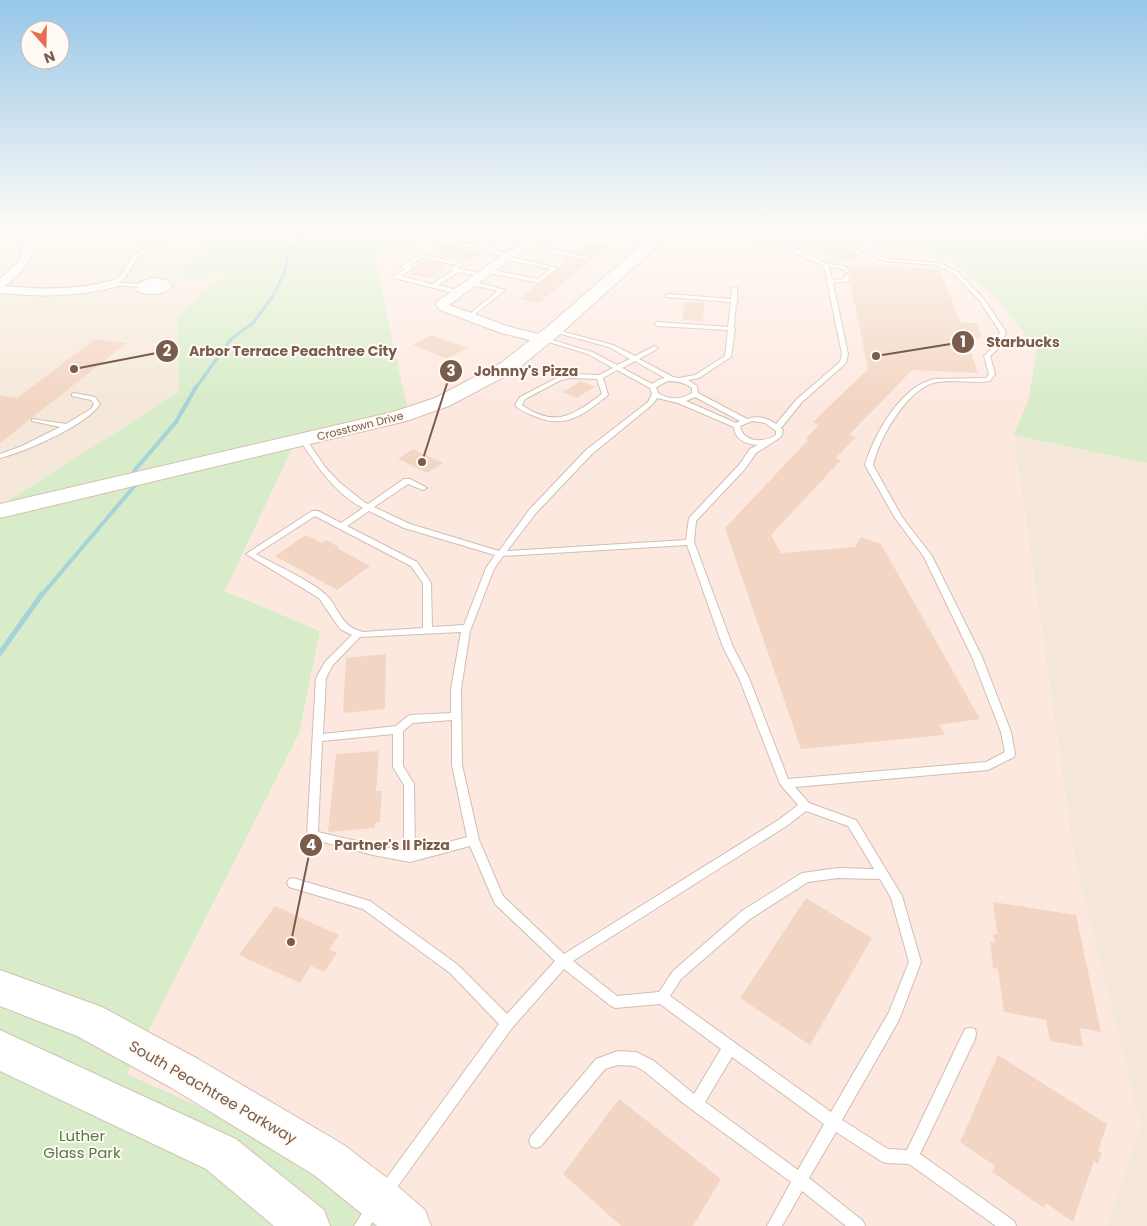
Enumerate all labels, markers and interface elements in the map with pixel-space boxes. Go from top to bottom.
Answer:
north arrow [20,20,70,70]
text: N [41,46,58,68]
callout: Starbucks [951,327,1069,356]
text: 1 [960,331,966,352]
text: Starbucks [986,332,1060,352]
callout: Arbor Terrace Peachtree City [154,337,408,366]
text: 2 [163,340,172,361]
text: Arbor Terrace Peachtree City [189,341,397,361]
callout: Johnny's Pizza [439,356,588,385]
text: 3 [446,360,456,381]
text: Johnny's Pizza [474,361,578,381]
street label: Crosstown Drive [315,407,405,444]
callout: Partner's II Pizza [299,830,459,859]
text: 4 [306,834,316,855]
text: Partner's II Pizza [334,835,450,855]
street label: South Peachtree Parkway [125,1035,301,1149]
park label: Luther Glass Park [43,1125,121,1163]

